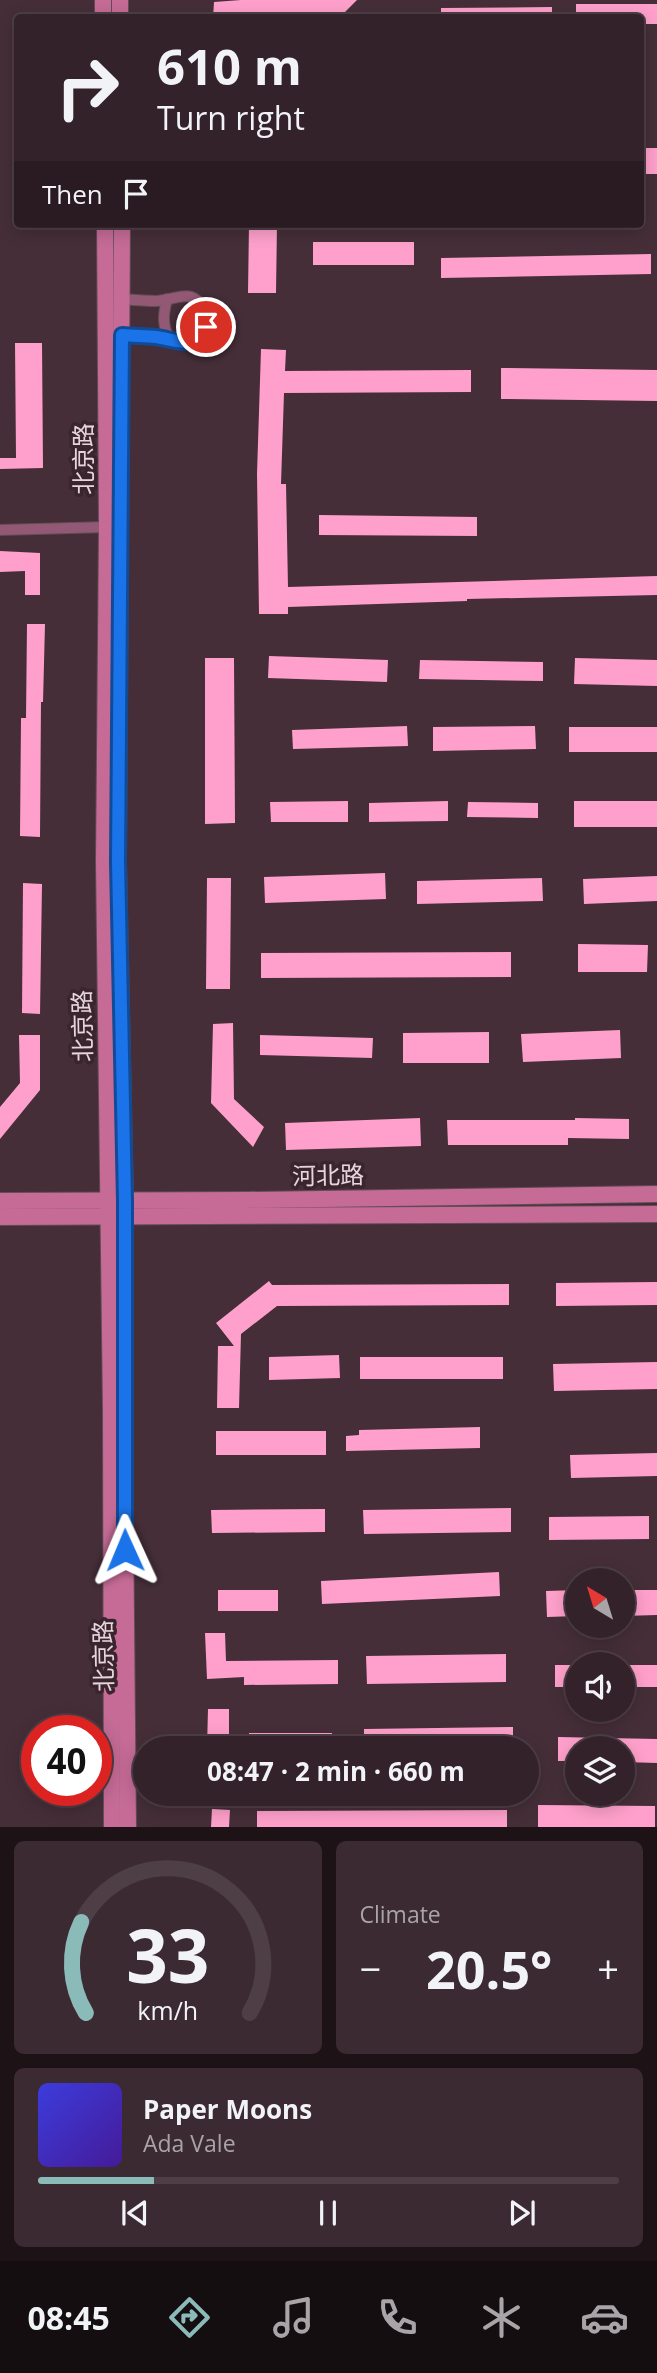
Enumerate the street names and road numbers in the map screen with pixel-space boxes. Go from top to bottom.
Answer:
street label: 北京路 [66,423,99,495]
street label: 北京路 [64,990,99,1062]
street label: 河北路 [292,1157,364,1192]
street label: 北京路 [85,1620,120,1692]

